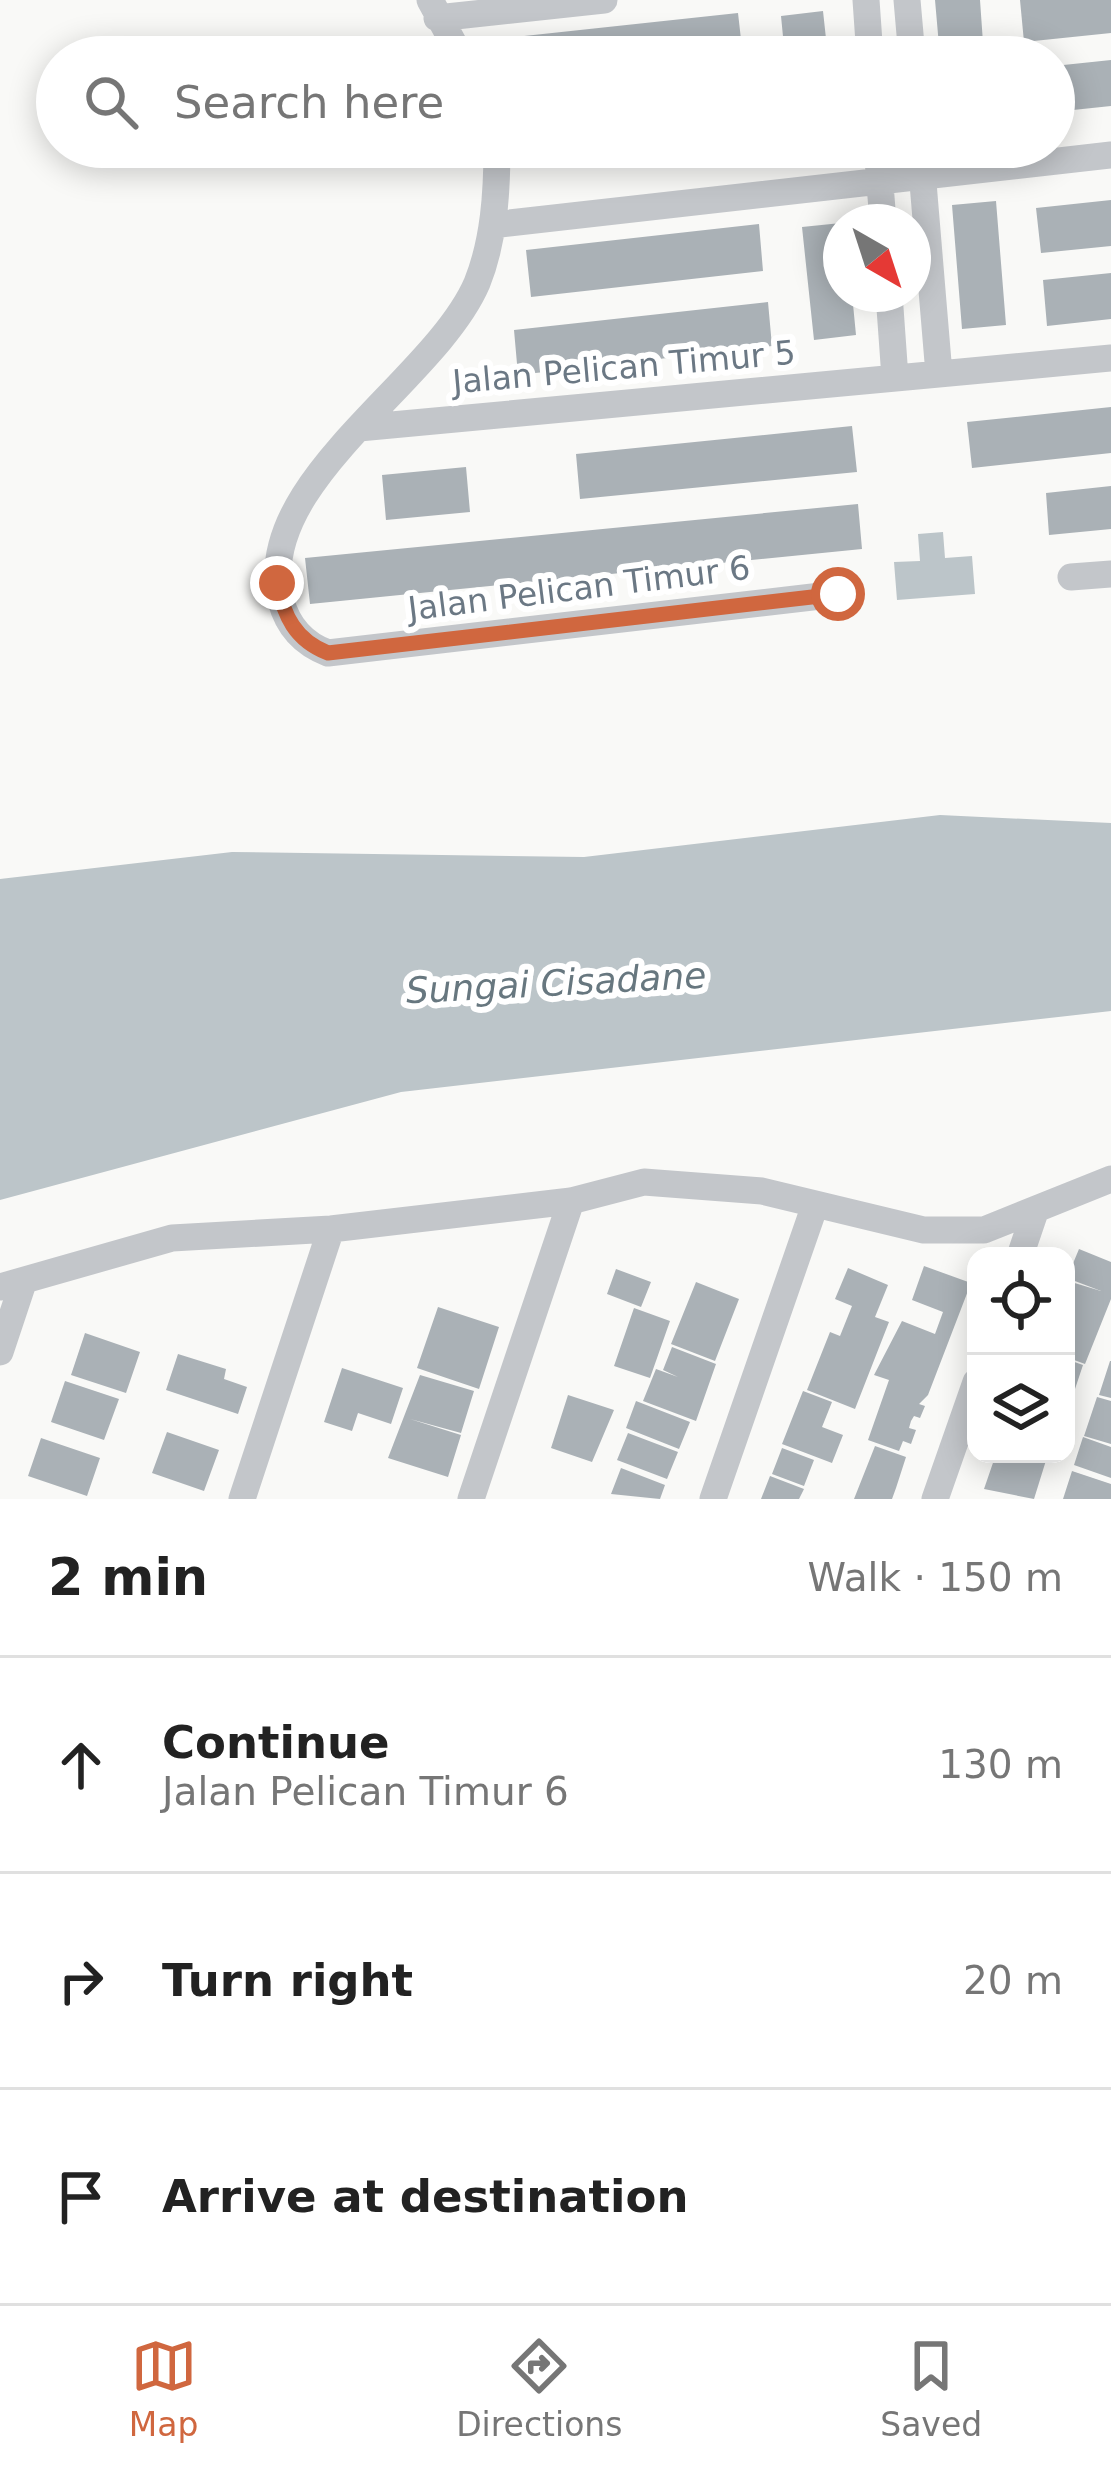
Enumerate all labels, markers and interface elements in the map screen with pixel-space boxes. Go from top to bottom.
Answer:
search box [36,36,1075,168]
icon: search [78,69,144,135]
text: Search here [174,76,444,129]
north arrow [823,204,931,312]
street label: Jalan Pelican Timur 5 [449,333,797,402]
street label: Jalan Pelican Timur 6 [404,548,752,629]
route end [250,556,304,610]
route start [811,567,865,621]
water label: Sungai Cisadane [405,955,707,1011]
map controls [967,1247,1075,1463]
button: locate [967,1247,1075,1355]
button: layers [967,1355,1075,1463]
text: 2 min [48,1548,208,1607]
text: Walk · 150 m [808,1555,1063,1600]
text: Continue [162,1716,390,1769]
icon: ahead [48,1732,114,1798]
text: 130 m [938,1742,1063,1787]
text: Jalan Pelican Timur 6 [162,1769,569,1814]
icon: right [48,1948,114,2014]
text: Turn right [162,1954,413,2007]
text: 20 m [963,1958,1063,2003]
icon: arrive [48,2164,114,2230]
text: Arrive at destination [162,2170,688,2223]
tab: Map [129,2333,199,2444]
tab: Directions [456,2333,622,2444]
tab: Saved [880,2333,982,2444]

